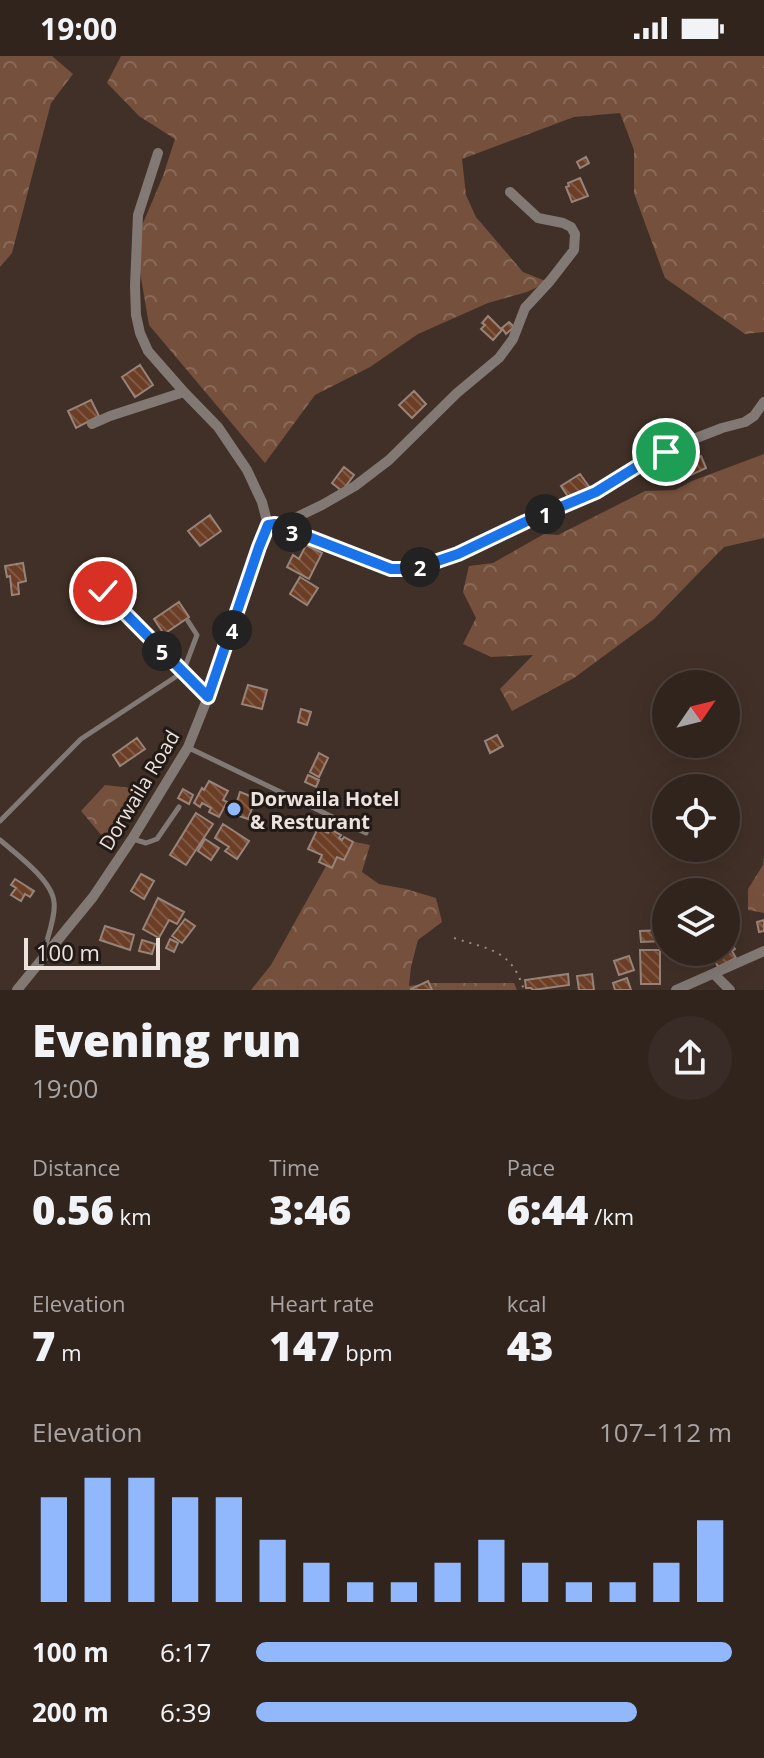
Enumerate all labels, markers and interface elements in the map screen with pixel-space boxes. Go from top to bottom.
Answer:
text: 19:00 [40,8,117,49]
pin [632,418,700,486]
icon: arrive [644,430,688,474]
pin: 1 [525,494,565,534]
text: 1 [539,499,551,529]
pin: 3 [272,512,312,552]
text: 3 [286,517,298,547]
pin: 2 [400,547,440,587]
text: 2 [414,552,426,582]
pin [69,557,137,625]
icon: check [81,569,125,613]
pin: 4 [212,610,252,650]
text: 4 [226,615,238,645]
pin: 5 [142,631,182,671]
text: 5 [156,636,168,666]
north arrow [652,670,740,758]
map controls [652,670,740,966]
street label: Dorwaila Road [93,725,185,855]
button: locate [652,774,740,862]
place label: Dorwaila Hotel & Resturant [250,785,399,835]
marker: Dorwaila Hotel & Resturant [225,800,243,818]
button: layers [652,878,740,966]
scale bar [24,934,160,970]
text: 100 m [36,937,100,967]
text: Evening run [32,1010,301,1070]
button: share [648,1016,732,1100]
text: 19:00 [32,1070,98,1106]
text: Distance [32,1152,120,1182]
text: Time [269,1152,320,1182]
text: Pace [507,1152,555,1182]
text: 0.56 [32,1182,114,1237]
text: 3:46 [269,1182,351,1237]
text: 6:44 [507,1182,589,1237]
text: km [114,1201,152,1231]
text: /km [589,1201,634,1231]
text: Elevation [32,1288,125,1318]
text: Heart rate [269,1288,374,1318]
text: kcal [507,1288,547,1318]
text: 7 [32,1318,55,1373]
text: 147 [269,1318,340,1373]
text: 43 [507,1318,554,1373]
text: m [55,1337,82,1367]
text: bpm [340,1337,393,1367]
text: Elevation [32,1414,142,1450]
text: 107–112 m [599,1414,732,1450]
text: 100 m [32,1634,109,1670]
text: 6:17 [160,1634,211,1670]
text: 200 m [32,1694,109,1730]
text: 6:39 [160,1694,211,1730]

